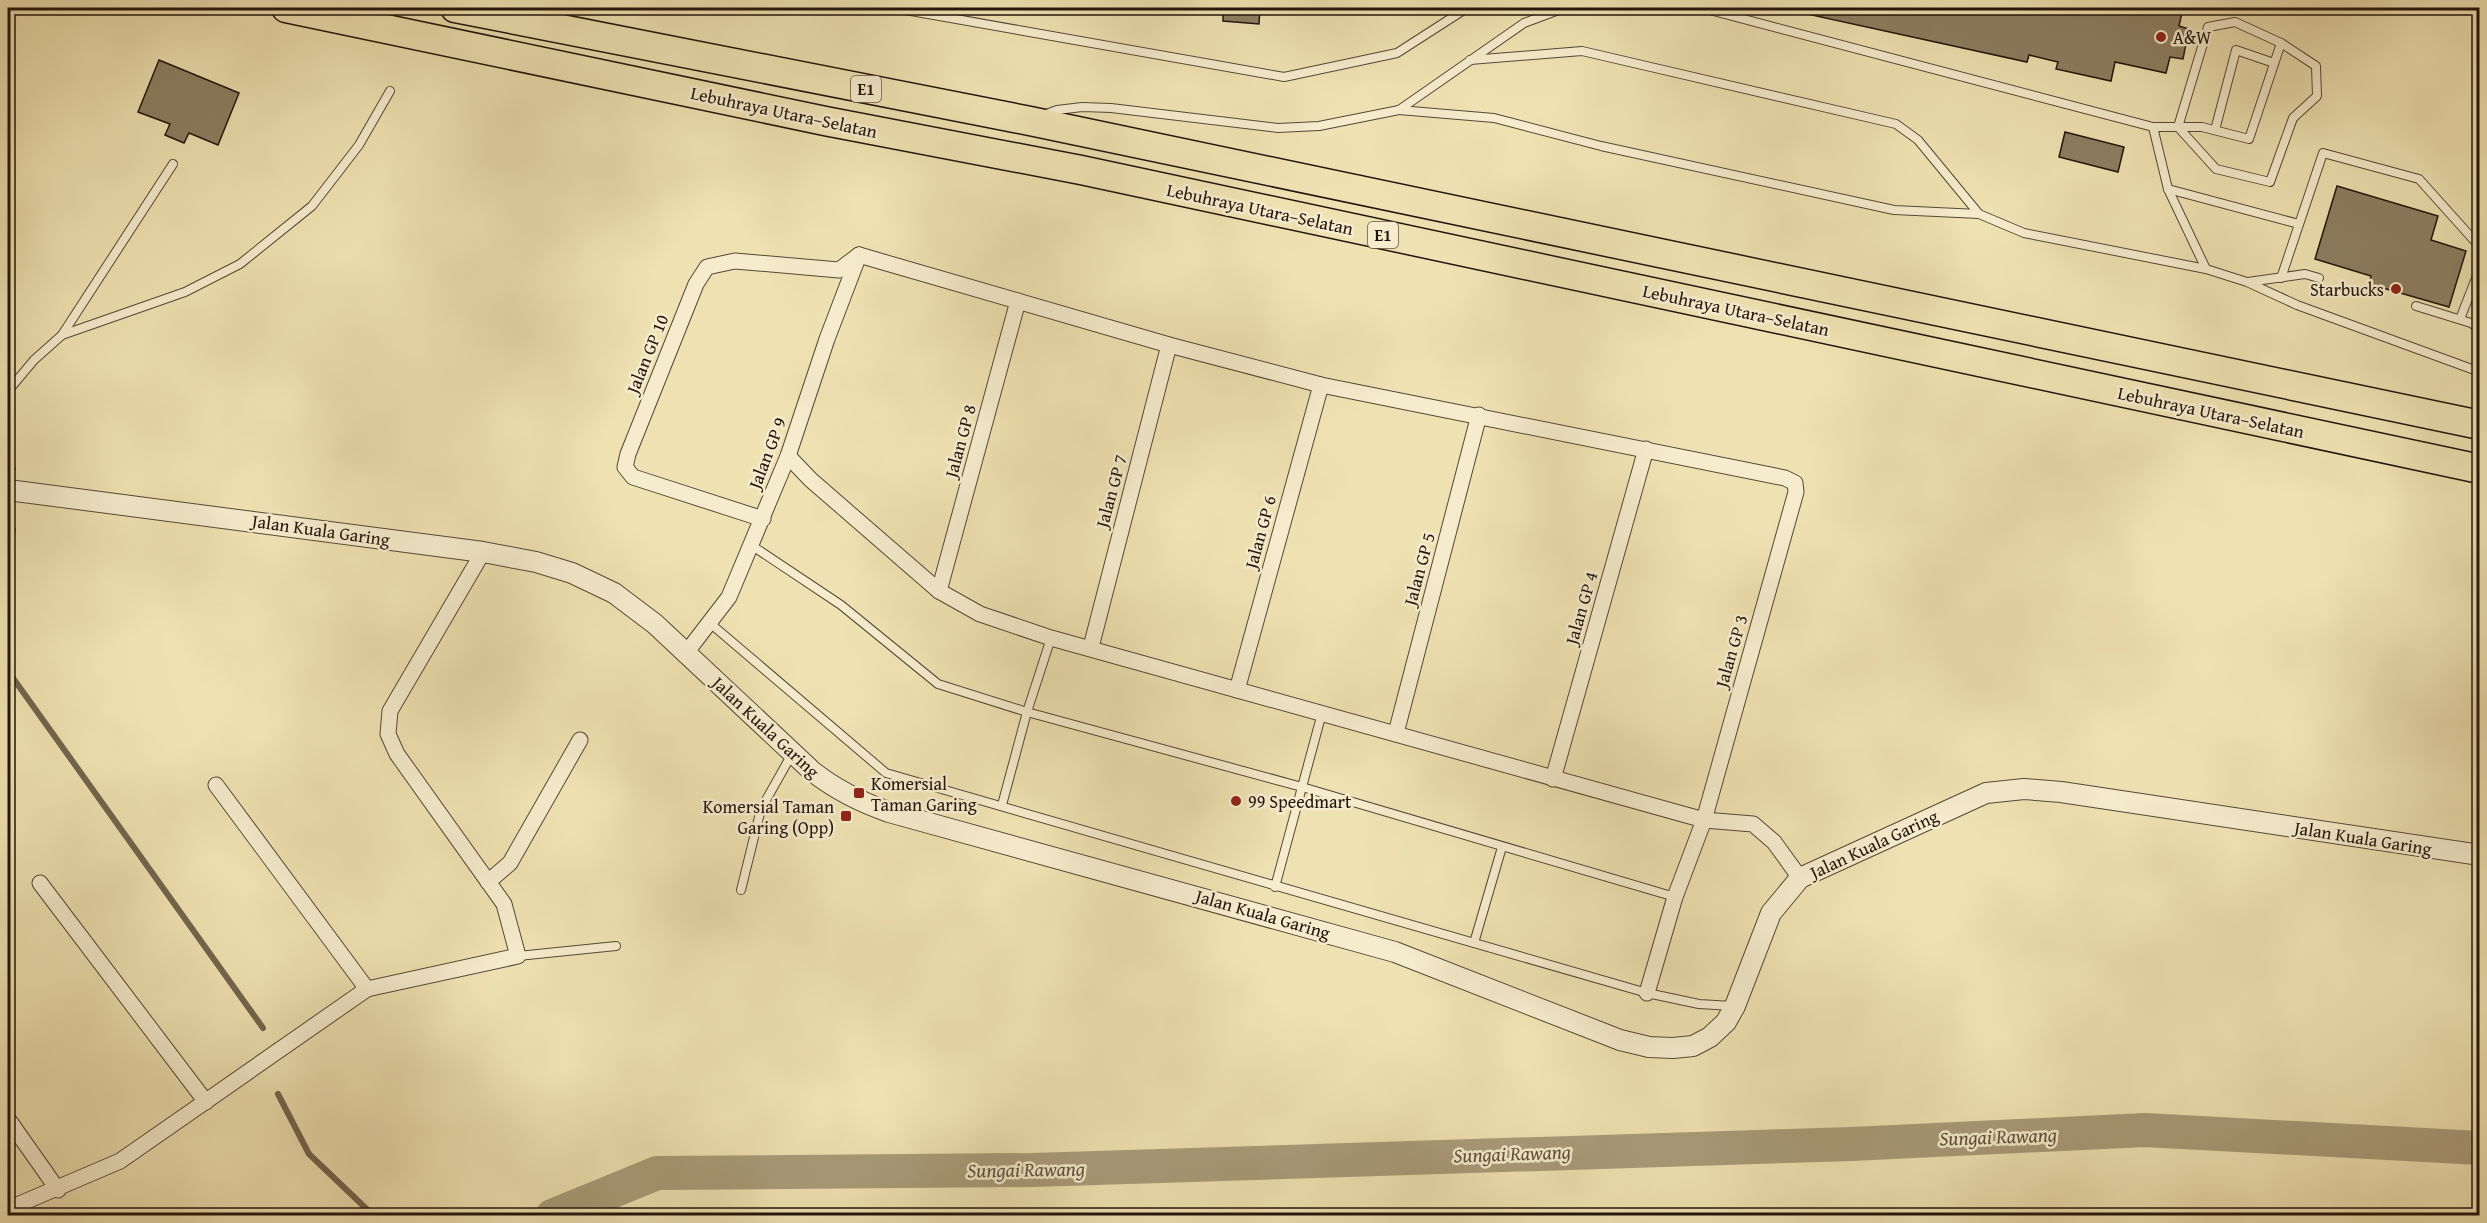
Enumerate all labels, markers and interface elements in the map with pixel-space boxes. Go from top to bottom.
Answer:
place label: A&W [2173,24,2212,51]
marker: A&W [2154,30,2168,44]
road number: E1 [851,76,881,102]
street label: Lebuhraya Utara–Selatan [688,79,880,145]
street label: Lebuhraya Utara–Selatan [1164,176,1356,242]
road number: E1 [1368,222,1398,248]
place label: Starbucks [2310,276,2384,303]
street label: Lebuhraya Utara–Selatan [1640,277,1832,343]
marker: Starbucks [2389,282,2403,296]
street label: Jalan GP 10 [618,310,675,400]
street label: Lebuhraya Utara–Selatan [2115,379,2307,445]
street label: Jalan GP 8 [937,401,983,483]
street label: Jalan GP 9 [740,413,793,495]
street label: Jalan GP 7 [1088,451,1134,533]
street label: Jalan GP 6 [1237,492,1283,574]
street label: Jalan Kuala Garing [248,507,392,553]
street label: Jalan GP 5 [1396,529,1442,611]
street label: Jalan GP 4 [1557,568,1604,650]
street label: Jalan GP 3 [1707,611,1754,693]
street label: Jalan Kuala Garing [705,668,826,784]
place label: Komersial Taman Garing [871,770,977,818]
marker: Komersial Taman Garing [852,786,866,800]
place label: 99 Speedmart [1248,788,1352,815]
place label: Komersial Taman Garing (Opp) [703,793,834,841]
marker: 99 Speedmart [1229,794,1243,808]
street label: Jalan Kuala Garing [1804,802,1943,886]
marker: Komersial Taman Garing (Opp) [839,809,853,823]
street label: Jalan Kuala Garing [2290,813,2434,862]
street label: Jalan Kuala Garing [1191,881,1334,946]
water label: Sungai Rawang [1939,1119,2057,1153]
water label: Sungai Rawang [1453,1136,1571,1170]
water label: Sungai Rawang [967,1153,1085,1185]

